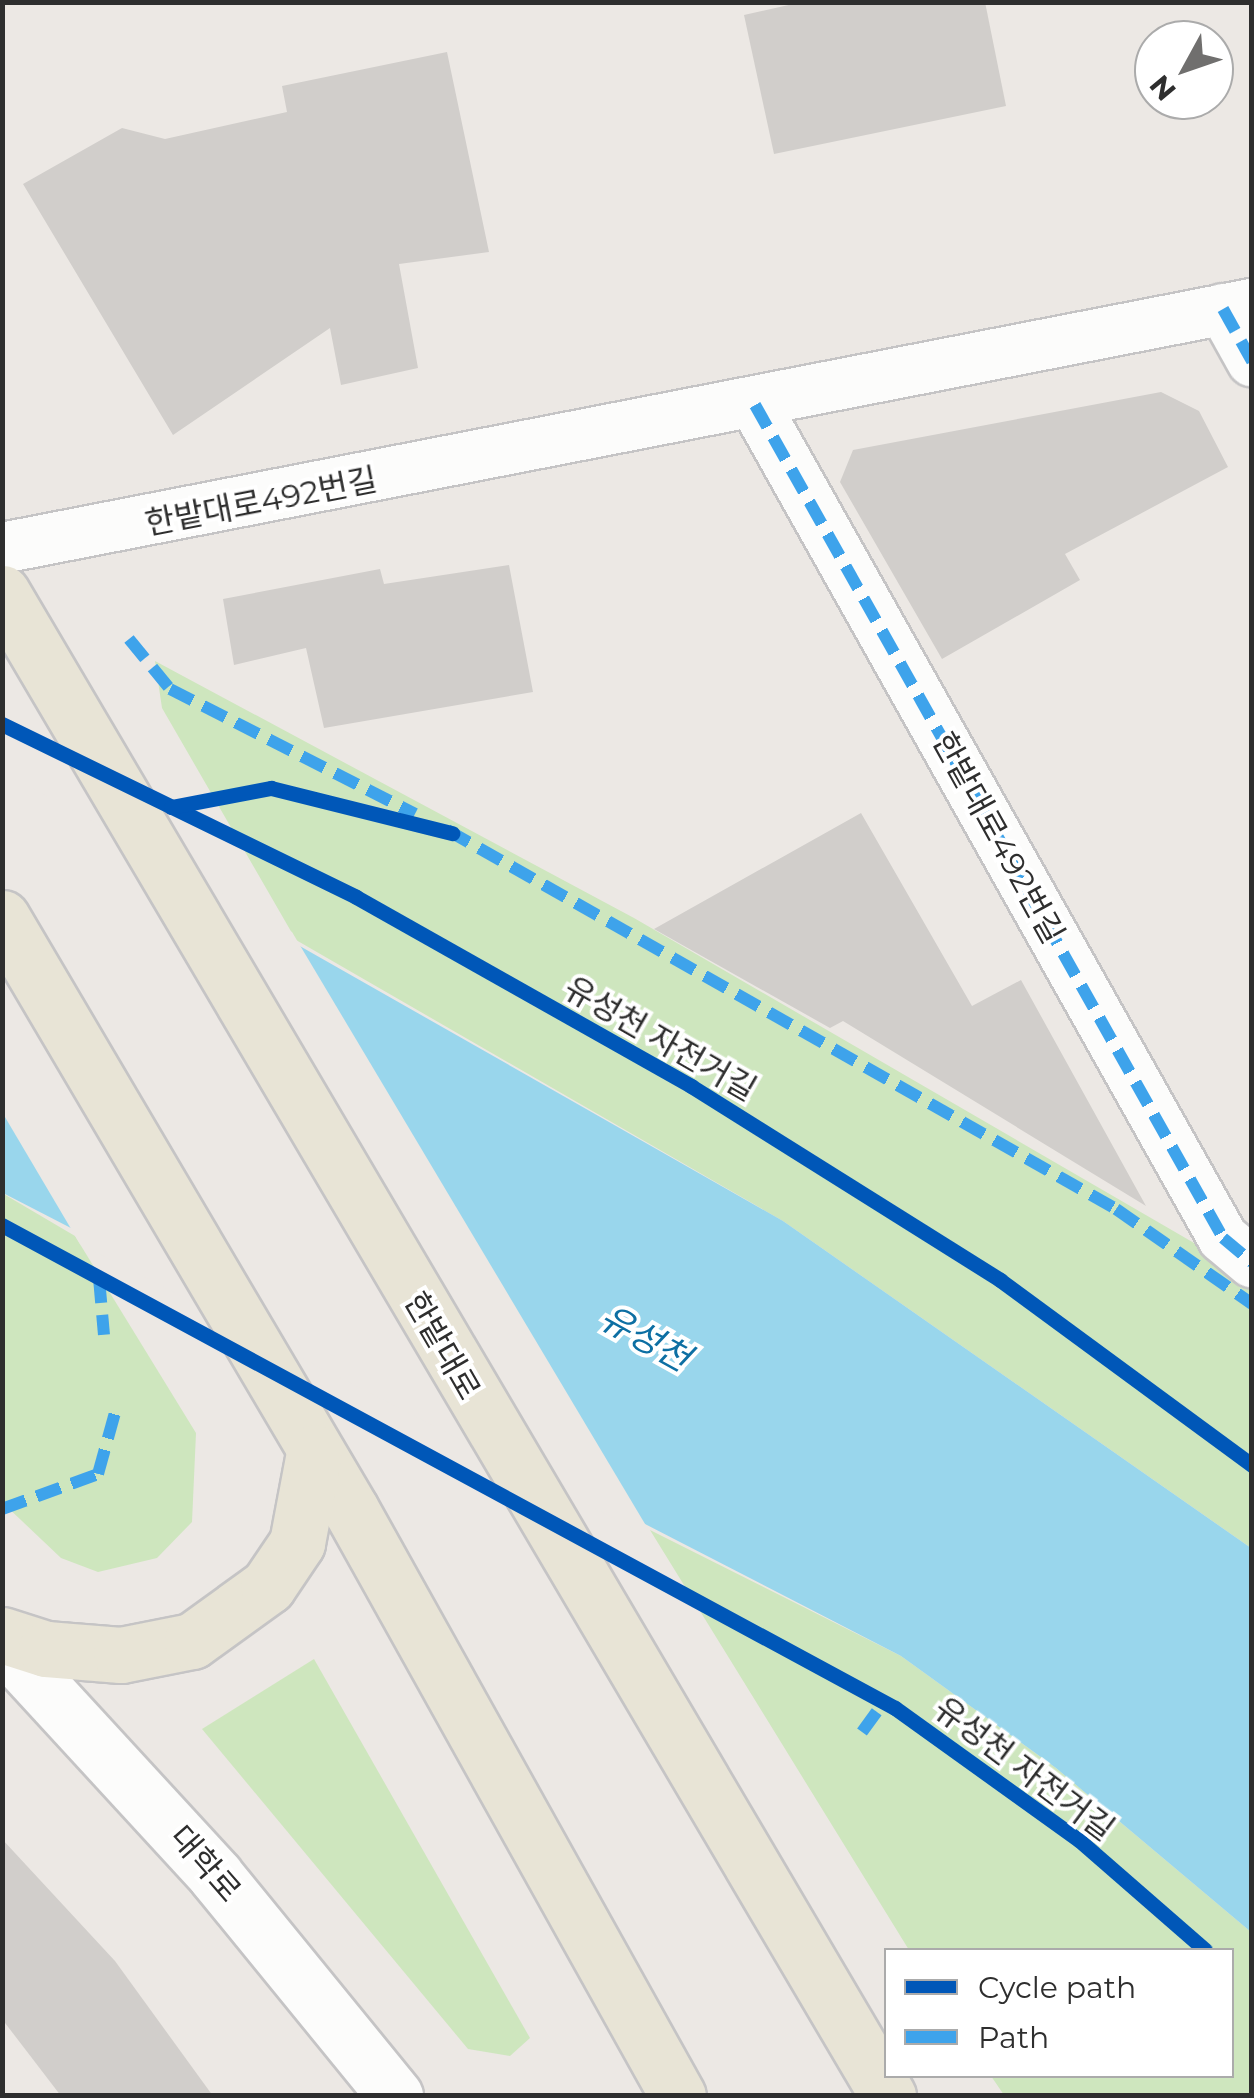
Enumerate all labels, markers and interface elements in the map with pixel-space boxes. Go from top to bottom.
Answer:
north arrow [1134,20,1234,120]
text: N [1142,68,1183,108]
street label: 한밭대로492번길 [142,461,380,543]
street label: 한밭대로492번길 [924,726,1072,950]
street label: 유성천 자전거길 [558,969,762,1109]
street label: 한밭대로 [396,1285,488,1407]
water label: 유성천 [593,1296,697,1380]
street label: 유성천 자전거길 [927,1689,1121,1849]
street label: 대학로 [162,1818,248,1910]
legend [884,1948,1234,2078]
text: Cycle path [978,1969,1136,2006]
text: Path [978,2019,1049,2056]

